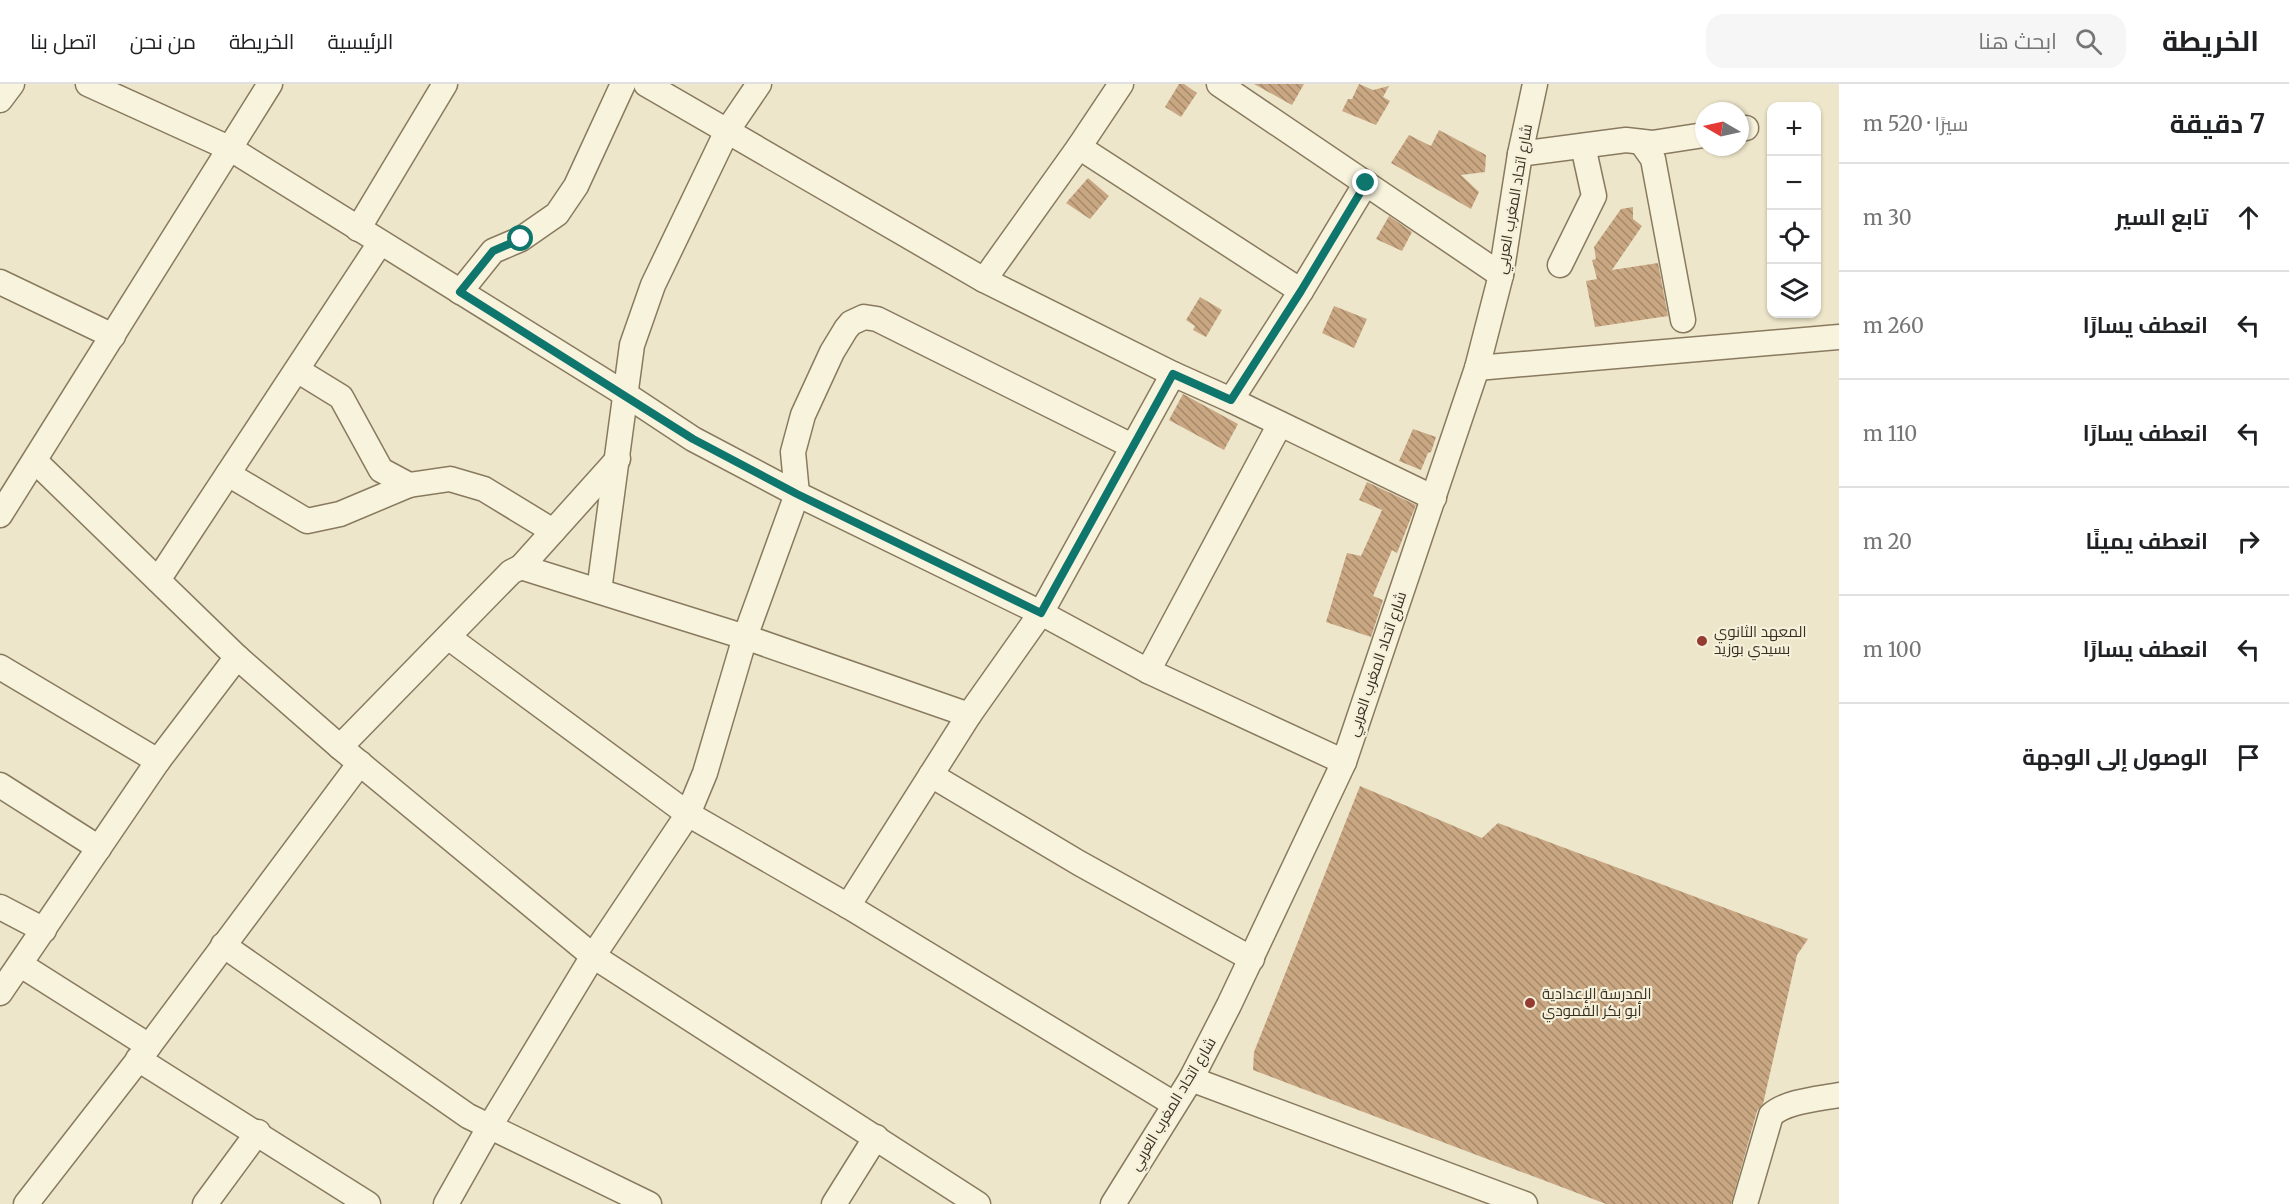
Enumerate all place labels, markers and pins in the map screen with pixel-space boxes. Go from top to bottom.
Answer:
place label: المعهد الثانوي بسيدي بوزيد [1714,622,1806,661]
marker: المعهد الثانوي بسيدي بوزيد [1695,634,1709,648]
place label: المدرسة الإعدادية أبو بكر القمودي [1542,984,1651,1023]
marker: المدرسة الإعدادية أبو بكر القمودي [1523,996,1537,1010]

